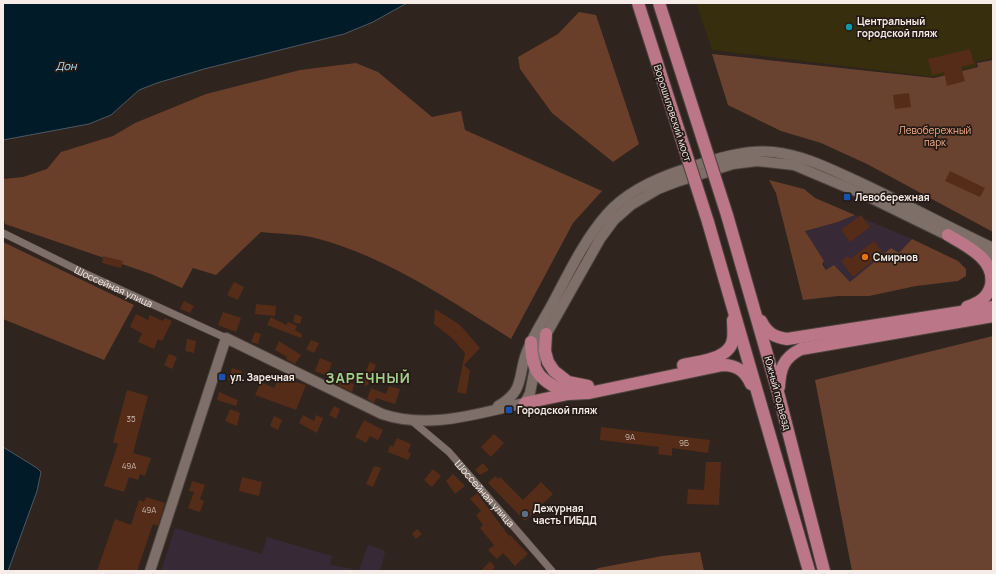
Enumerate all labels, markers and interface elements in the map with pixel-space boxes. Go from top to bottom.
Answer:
place label: Центральный городской пляж [857,14,938,40]
marker: Центральный городской пляж [844,22,854,32]
water label: Дон [55,58,78,73]
street label: Ворошиловский мост [651,63,695,163]
park label: Левобережный парк [899,123,971,149]
place label: Левобережная [855,190,930,204]
marker: Левобережная [842,192,852,202]
place label: Смирнов [873,250,918,264]
marker: Смирнов [860,252,870,262]
street label: Шоссейная улица [72,262,155,311]
street label: Южный подъезд [761,354,795,432]
district label: ЗАРЕЧНЫЙ [325,368,411,387]
place label: ул. Заречная [230,370,295,384]
marker: ул. Заречная [217,372,227,382]
place label: Городской пляж [517,403,598,417]
marker: Городской пляж [504,405,514,415]
house number: 35 [126,413,136,424]
house number: 9А [625,431,635,442]
house number: 9Б [679,437,689,448]
street label: Шоссейная улица [452,457,518,530]
house number: 49А [122,460,136,471]
place label: Дежурная часть ГИБДД [533,501,597,527]
house number: 49А [142,504,156,515]
marker: Дежурная часть ГИБДД [520,509,530,519]

